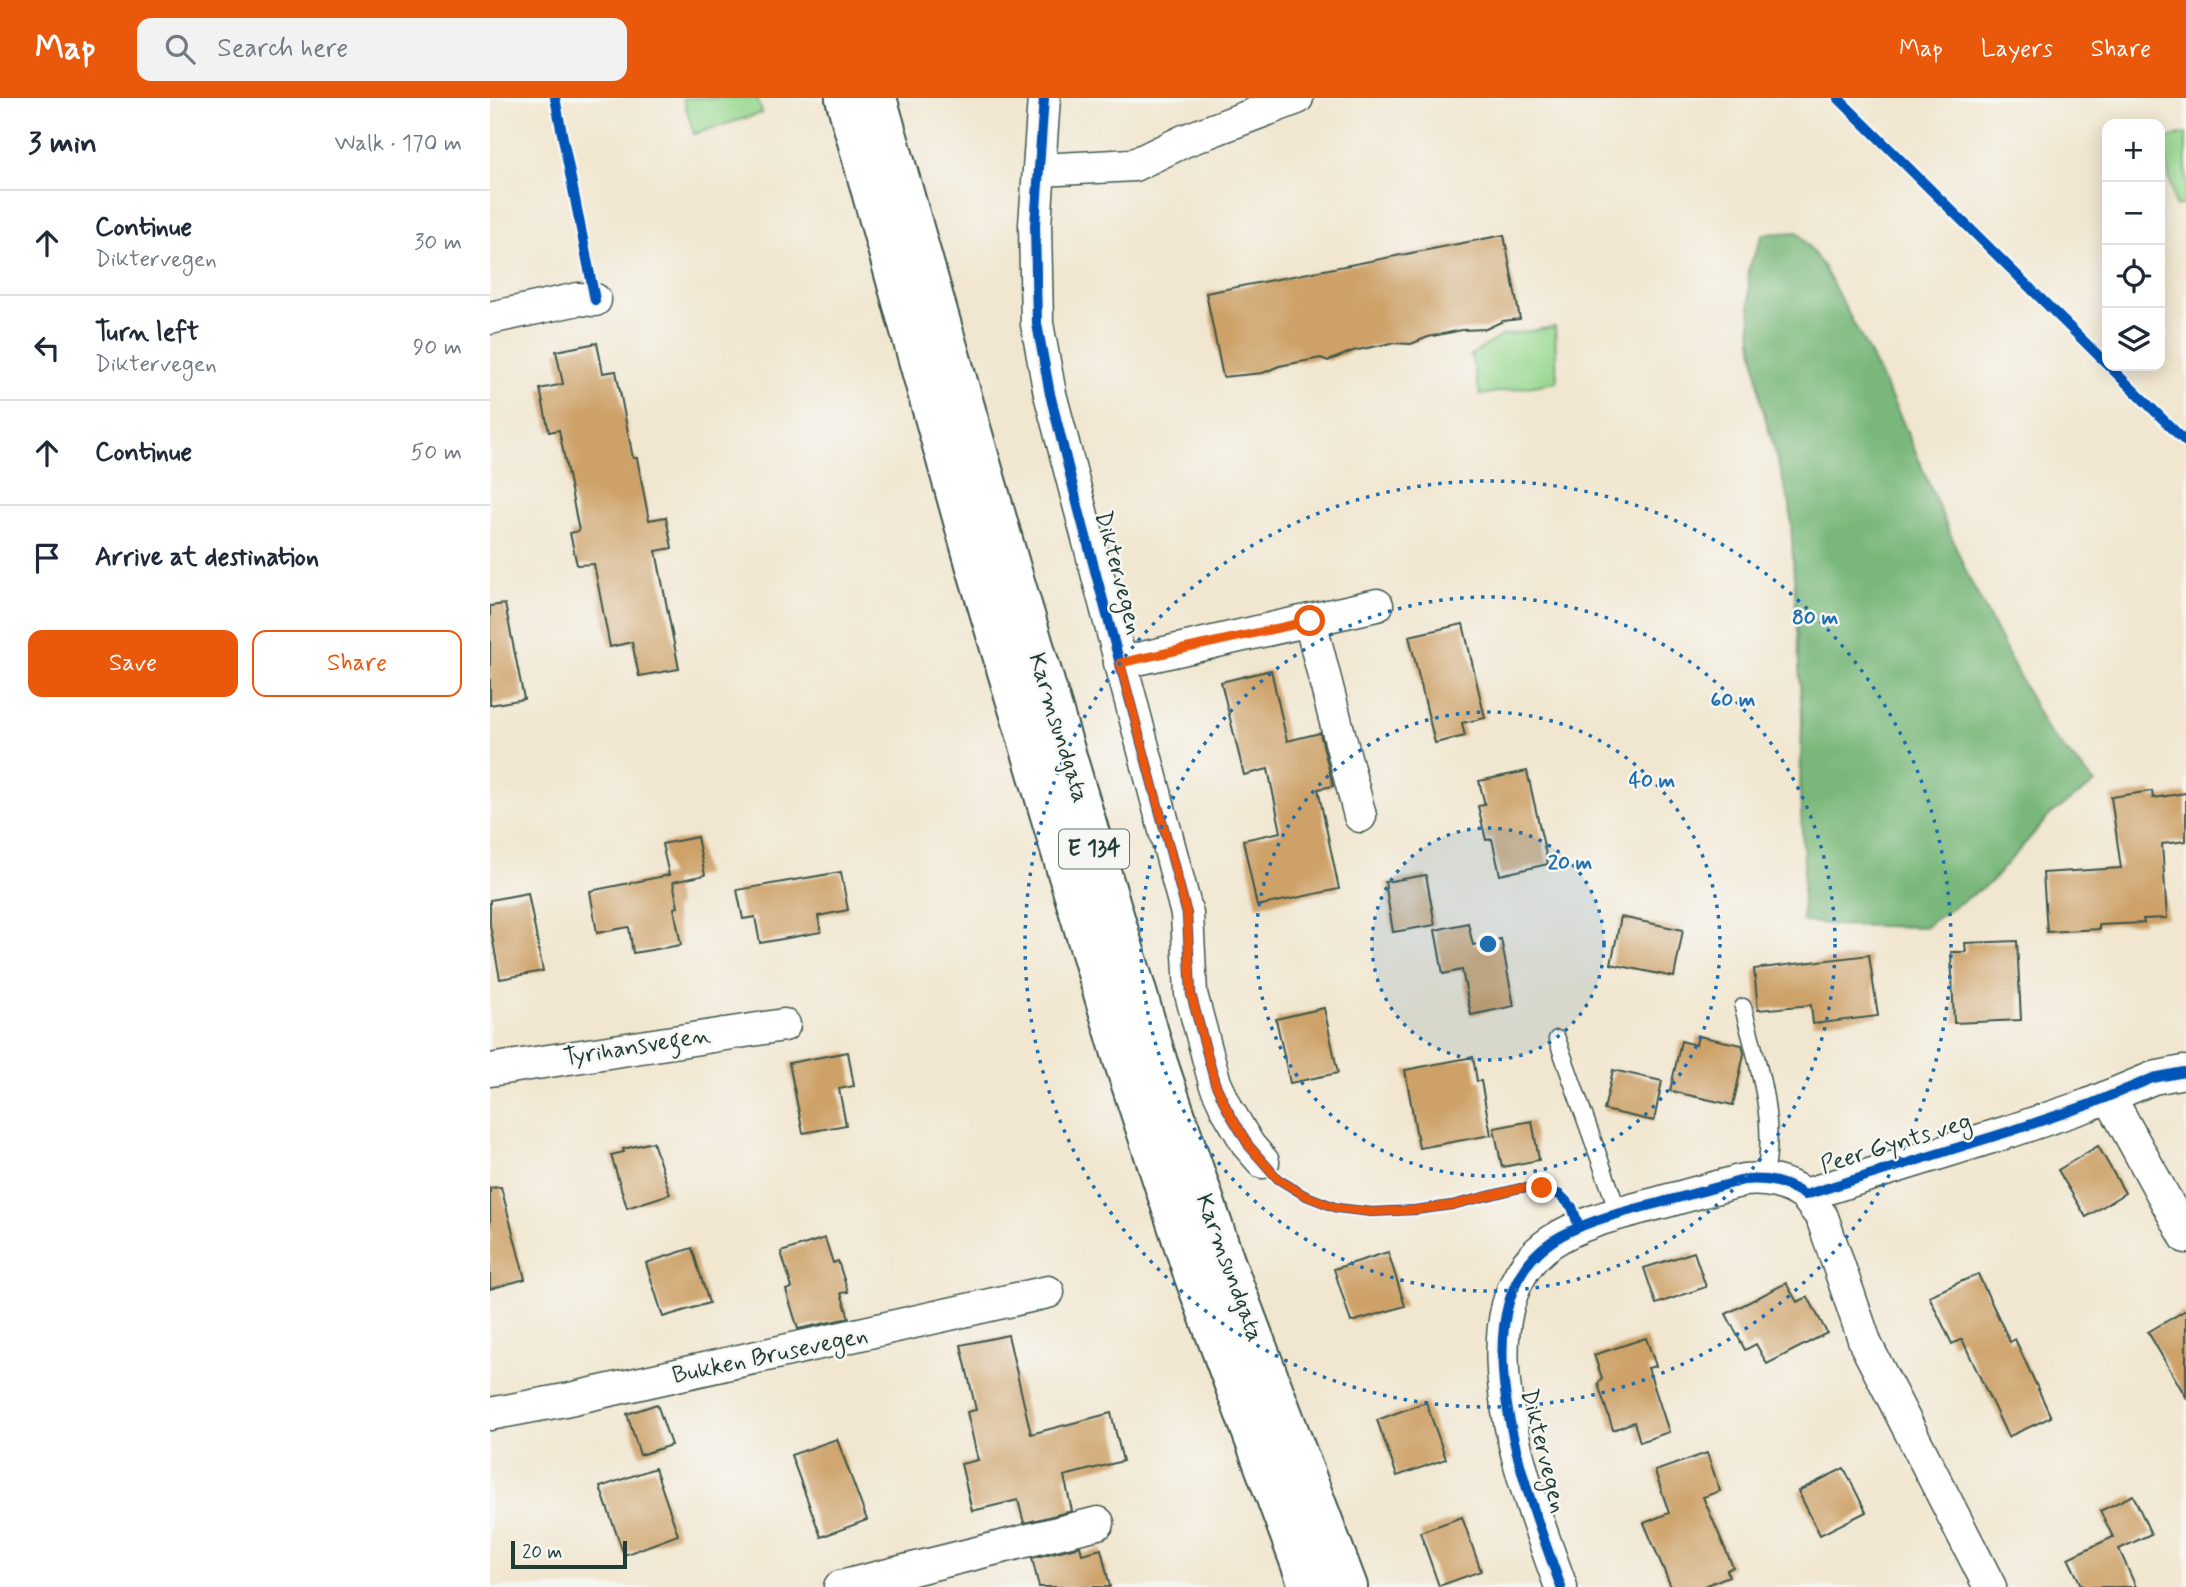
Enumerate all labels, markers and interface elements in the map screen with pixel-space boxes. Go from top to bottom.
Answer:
search box [137,18,627,81]
text: Map [35,27,95,71]
icon: search [161,30,199,68]
text: Search here [217,32,348,66]
text: Map [1899,34,1943,65]
text: Layers [1981,34,2053,65]
text: Share [2091,34,2151,65]
map controls [2102,119,2165,371]
button: + [2102,119,2165,182]
text: 3 min [28,124,97,163]
text: Walk · 170 m [334,129,462,159]
button: − [2102,182,2165,245]
text: Continue [95,211,192,245]
icon: ahead [28,224,66,262]
text: 30 m [414,228,462,258]
text: Diktervegen [95,245,217,275]
button: locate [2102,245,2165,308]
button: layers [2102,308,2165,371]
text: Turn left [95,316,199,350]
icon: left [28,329,66,367]
text: 90 m [413,333,462,363]
text: Diktervegen [95,350,217,380]
icon: ahead [28,434,66,472]
text: Continue [95,436,192,470]
text: 50 m [411,438,462,468]
street label: Diktervegen [1085,508,1149,639]
icon: arrive [28,539,66,577]
text: Arrive at destination [95,541,319,575]
text: 80 m [1792,604,1838,632]
route start [1294,605,1325,636]
button: Save [28,630,238,697]
button: Share [252,630,462,697]
street label: Karmsundgata [1020,649,1096,807]
text: 60 m [1710,686,1756,714]
text: 40 m [1629,767,1676,795]
road number: E 134 [1059,830,1129,869]
text: 20 m [1548,849,1593,877]
centre of rings [1476,932,1500,956]
street label: Tyrihansvegen [561,1020,713,1077]
street label: Peer Gynts veg [1817,1106,1976,1184]
route end [1526,1172,1557,1203]
street label: Karmsundgata [1188,1190,1270,1346]
street label: Bukken Brusevegen [669,1320,871,1394]
street label: Diktervegen [1511,1386,1573,1517]
scale bar [511,1538,626,1570]
text: 20 m [522,1540,562,1565]

